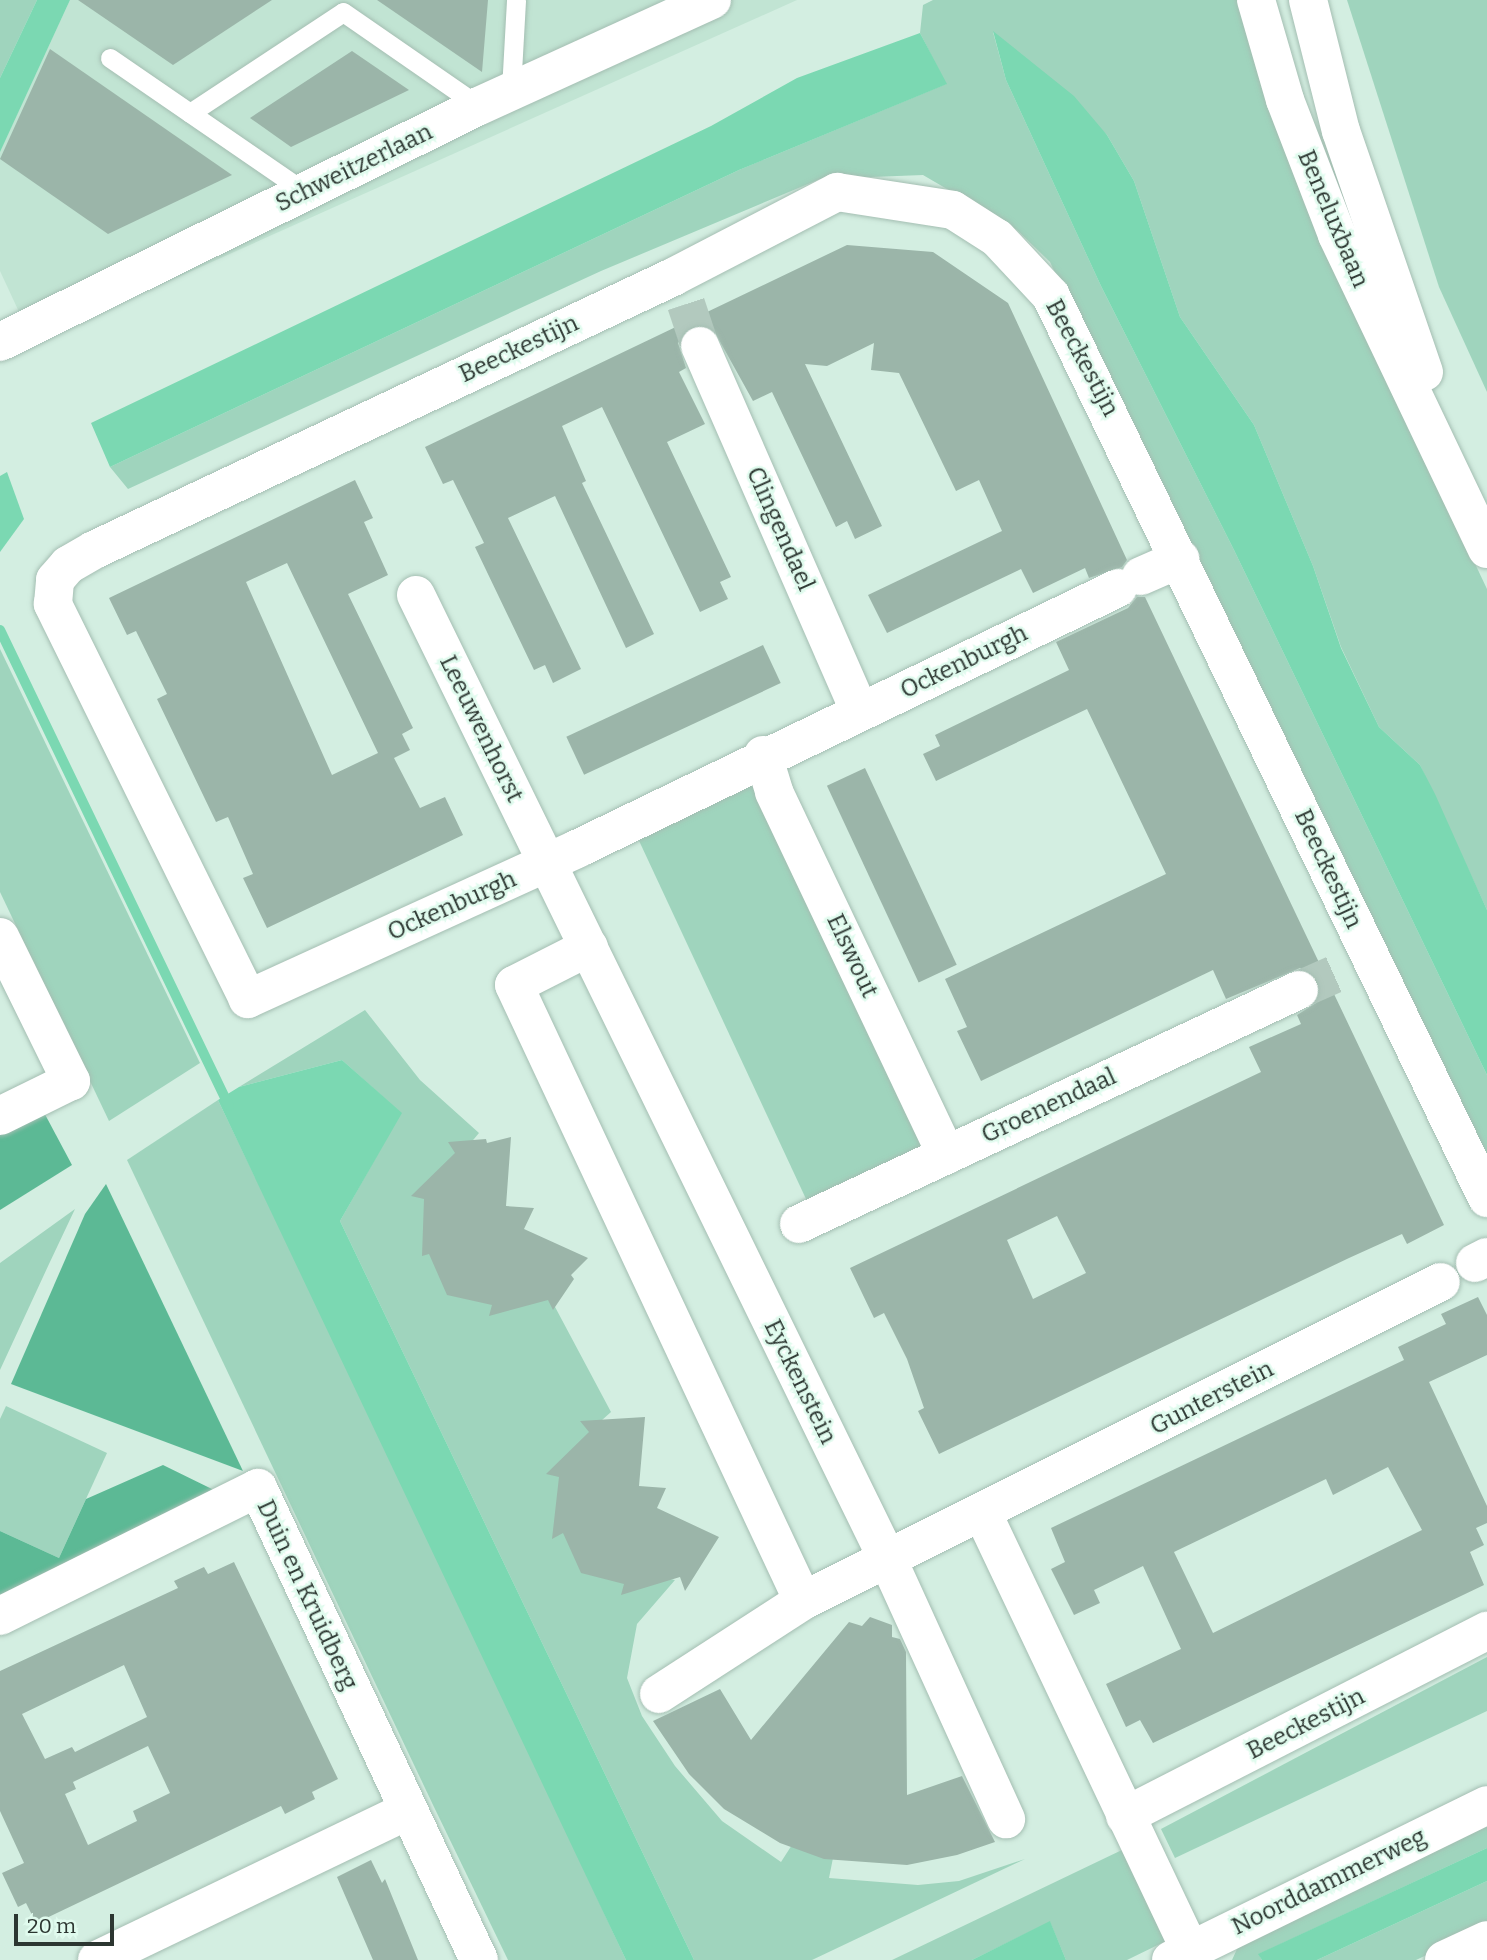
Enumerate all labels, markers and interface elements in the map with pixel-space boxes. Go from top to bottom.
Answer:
street label: Schweitzerlaan [271,118,437,218]
street label: Beneluxbaan [1291,146,1375,292]
street label: Beeckestijn [1039,295,1125,421]
street label: Beeckestijn [455,309,583,389]
street label: Clingendael [740,463,820,595]
street label: Ockenburgh [896,619,1032,705]
street label: Leeuwenhorst [433,651,529,807]
street label: Beeckestijn [1288,805,1368,933]
street label: Ockenburgh [383,865,521,947]
street label: Elswout [820,910,884,1002]
street label: Groenendaal [977,1062,1121,1150]
street label: Eyckenstein [758,1315,842,1449]
street label: Gunterstein [1146,1355,1278,1441]
street label: Duin en Kruidberg [250,1496,364,1694]
street label: Beeckestijn [1242,1682,1370,1766]
street label: Noorddammerweg [1227,1822,1431,1942]
scale bar [18,1900,117,1944]
text: 20 m [27,1913,76,1939]

